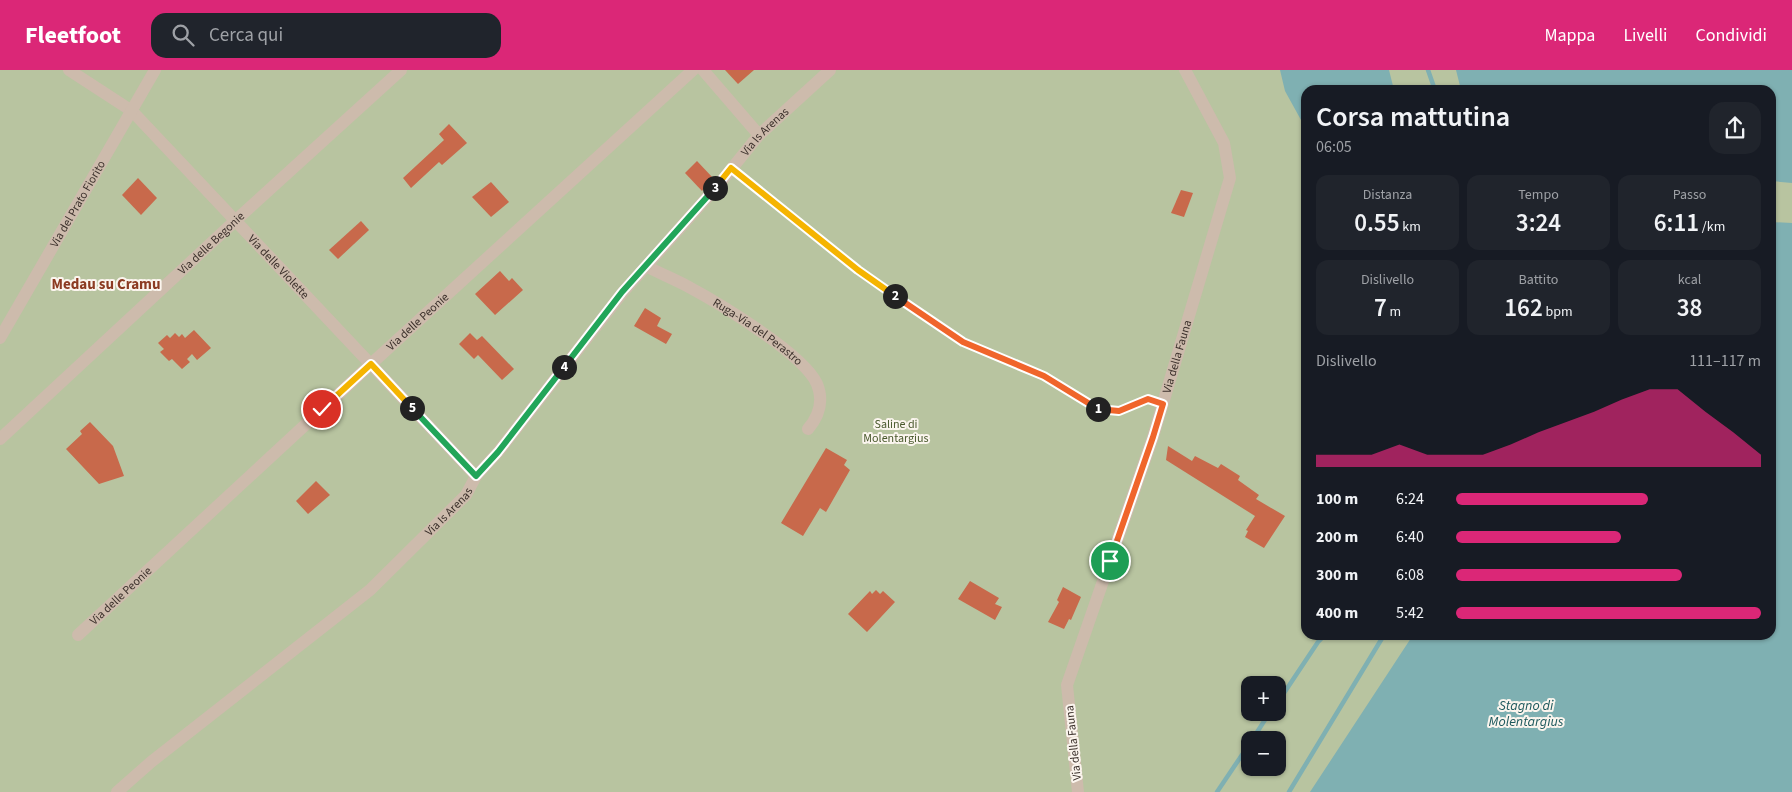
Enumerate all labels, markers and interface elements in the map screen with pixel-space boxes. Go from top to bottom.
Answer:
search box [151,13,501,58]
text: Fleetfoot [25,18,121,53]
icon: search [169,21,197,49]
text: Cerca qui [209,22,283,49]
text: Mappa [1544,23,1595,48]
text: Livelli [1623,23,1667,48]
text: Condividi [1695,23,1767,48]
text: Corsa mattutina [1316,97,1510,137]
button: share [1709,102,1761,154]
street label: Via Is Arenas [737,104,793,160]
text: 06:05 [1316,136,1352,158]
street label: Via del Prato Fiorito [46,157,110,251]
pin: 3 [702,176,728,200]
text: 3 [712,178,719,198]
text: Distanza [1363,185,1412,205]
text: Tempo [1518,185,1559,205]
text: Passo [1673,185,1706,205]
text: 0.55 [1354,205,1400,241]
text: 3:24 [1516,205,1561,241]
text: 6:11 [1654,205,1699,241]
street label: Via delle Begonie [174,208,249,279]
text: km [1400,217,1421,237]
text: /km [1699,217,1725,237]
street label: Via delle Violette [244,231,313,303]
text: Dislivello [1361,270,1414,290]
text: Battito [1519,270,1558,290]
text: kcal [1678,270,1701,290]
district label: Medau su Cramu [52,274,160,295]
pin: 2 [882,284,908,308]
text: 2 [892,286,899,306]
street label: Via delle Peonie [383,289,453,355]
text: 7 [1374,290,1387,326]
text: 162 [1504,290,1543,326]
text: 38 [1677,290,1702,326]
street label: Ruga-Via del Perastro [709,295,806,370]
text: m [1387,302,1401,322]
text: bpm [1543,302,1573,322]
street label: Via della Fauna [1158,318,1196,395]
text: Dislivello [1316,350,1377,372]
text: 111–117 m [1689,350,1761,372]
pin: 4 [552,354,576,380]
text: 4 [561,357,568,377]
pin [301,388,343,430]
icon: check [308,395,336,423]
pin: 5 [400,396,424,420]
pin: 1 [1086,396,1110,422]
text: 5 [409,398,416,418]
text: 1 [1095,399,1102,419]
park label: Saline di Molentargius [863,416,929,447]
street label: Via Is Arenas [421,485,477,540]
text: 100 m [1316,488,1358,510]
text: 6:24 [1396,488,1424,510]
text: 200 m [1316,526,1358,548]
text: 6:40 [1396,526,1424,548]
pin [1089,540,1131,582]
icon: arrive [1096,547,1124,575]
street label: Via delle Peonie [86,563,156,629]
text: 300 m [1316,564,1358,586]
text: 6:08 [1396,564,1424,586]
text: 400 m [1316,602,1358,624]
text: 5:42 [1396,602,1424,624]
map controls [1241,676,1286,776]
button: + [1241,676,1286,721]
water label: Stagno di Molentargius [1489,696,1564,732]
street label: Via della Fauna [1061,705,1086,781]
button: − [1241,731,1286,776]

